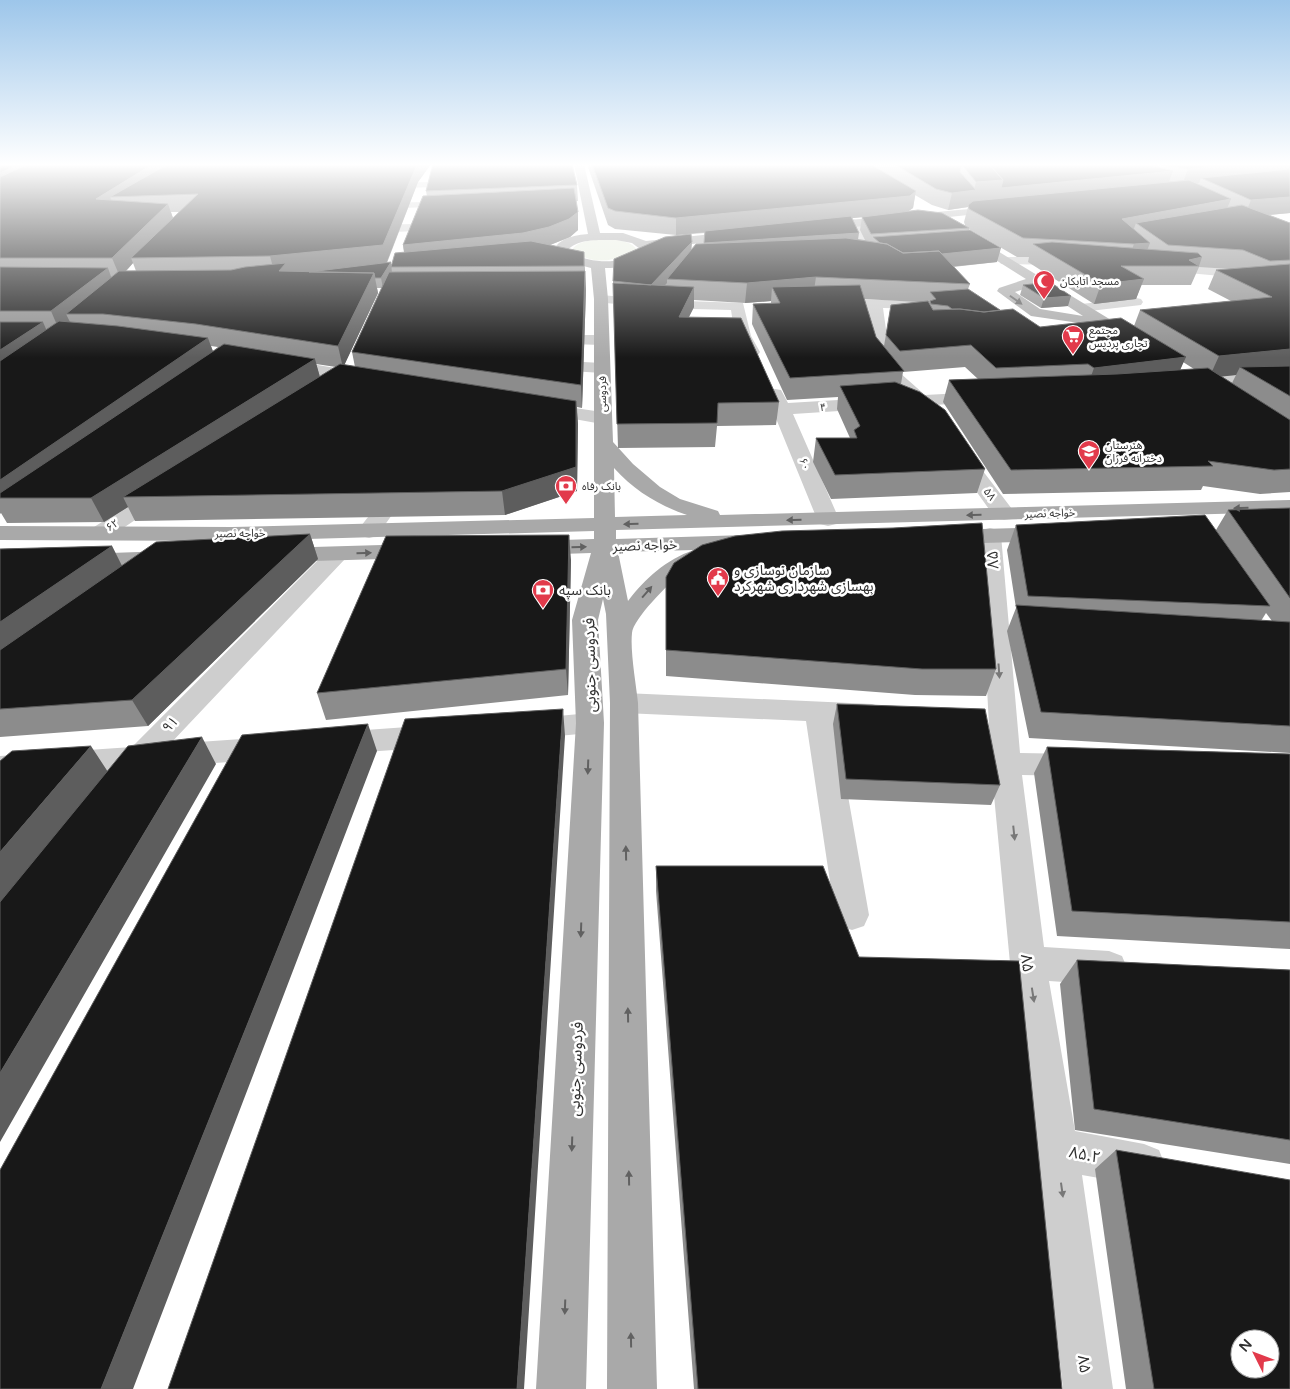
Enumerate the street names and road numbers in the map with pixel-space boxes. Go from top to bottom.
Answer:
street label: فردوسی [596,376,609,412]
street label: ۴ [820,401,827,414]
street label: ۶۰ [796,456,813,472]
street label: ۵۸ [981,485,999,504]
street label: خواجه نصیر [1023,506,1076,521]
street label: ۶۲ [103,517,121,534]
street label: خواجه نصیر [213,527,266,541]
street label: خواجه نصیر [611,536,678,555]
street label: ۸۵ [982,550,1004,570]
street label: فردوسی جنوبی [579,617,601,713]
street label: ۹۱ [159,713,182,736]
street label: ۸۵ [1016,953,1038,974]
street label: فردوسی جنوبی [564,1021,588,1117]
street label: ۸۵.۲ [1067,1142,1102,1168]
street label: ۸۵ [1073,1354,1095,1375]

